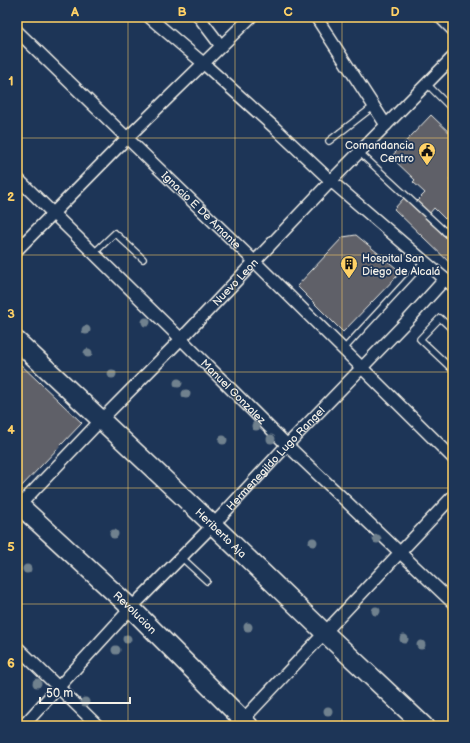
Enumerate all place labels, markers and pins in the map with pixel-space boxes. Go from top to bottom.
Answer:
place label: Comandancia Centro [345,139,414,165]
public building icon: Comandancia Centro [417,141,437,166]
place label: Hospital San Diego de Alcalá [362,252,440,278]
building icon: Hospital San Diego de Alcalá [339,254,359,279]

